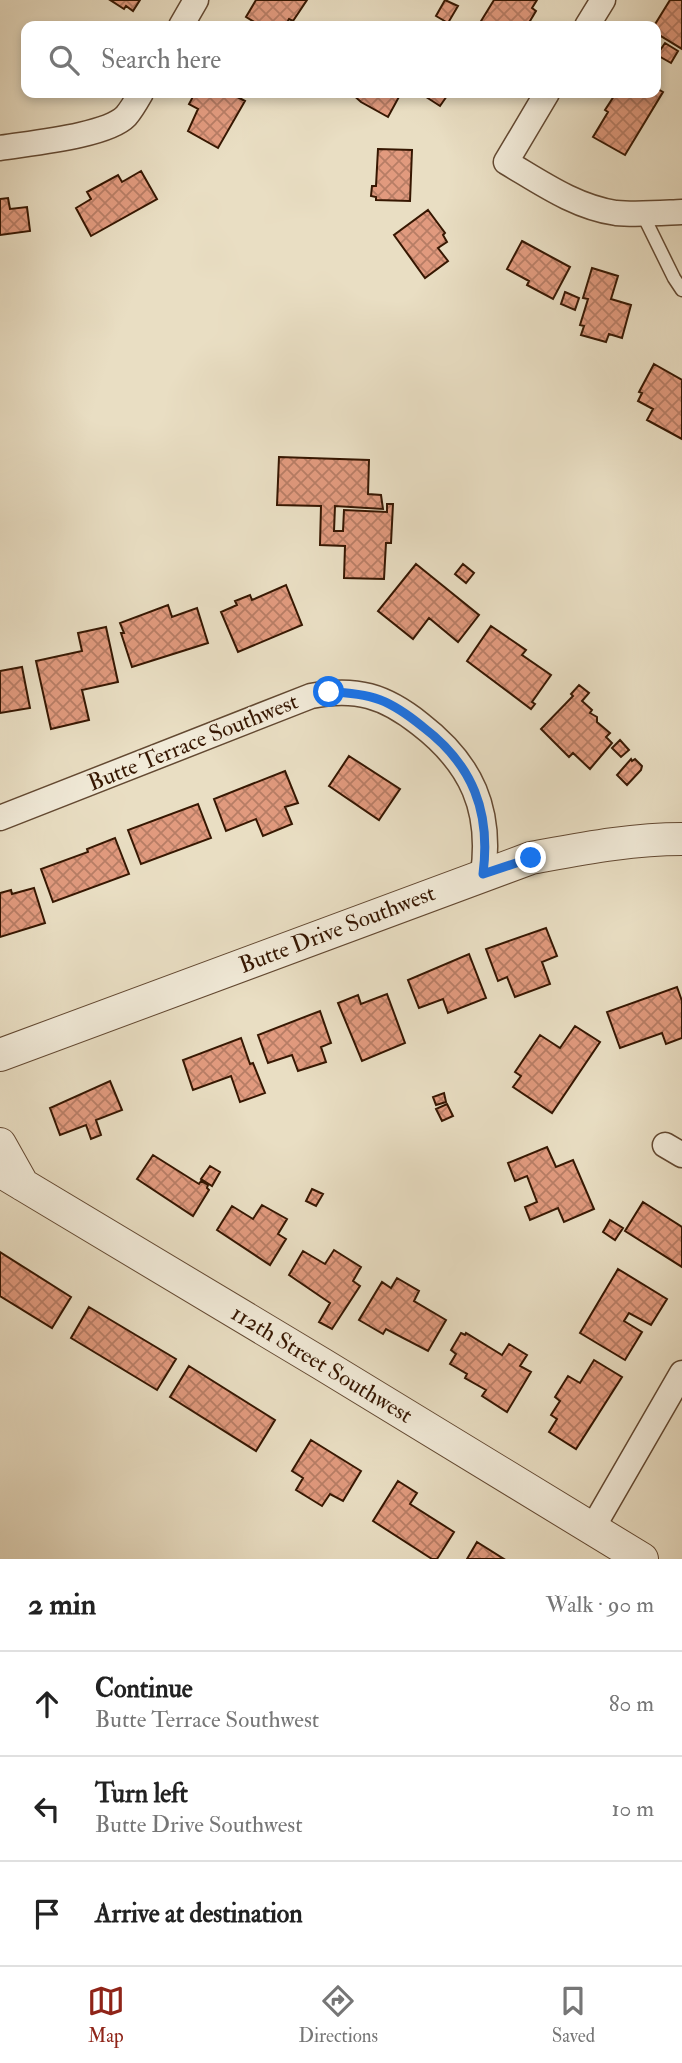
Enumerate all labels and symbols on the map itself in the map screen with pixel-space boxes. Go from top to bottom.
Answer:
route start [313,676,344,707]
street label: Butte Terrace Southwest [84,687,302,797]
route end [515,842,546,873]
street label: Butte Drive Southwest [235,878,439,980]
street label: 112th Street Southwest [226,1298,418,1430]

